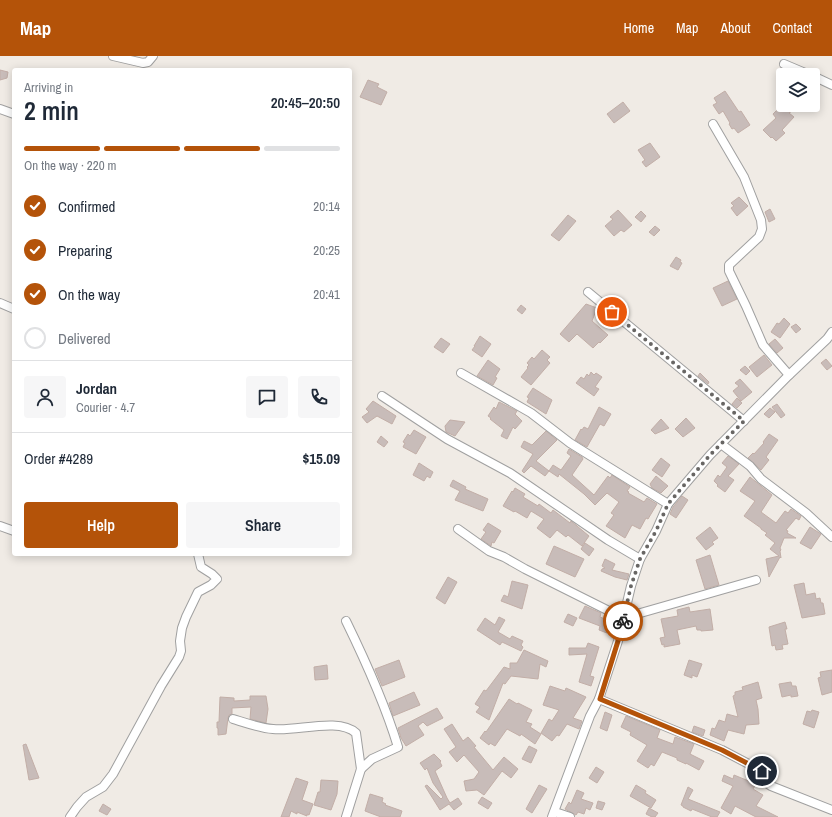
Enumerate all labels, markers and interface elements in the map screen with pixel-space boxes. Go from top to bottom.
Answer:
text: Map [20,15,51,41]
text: Home [623,19,654,37]
text: Map [676,19,698,37]
text: About [720,19,750,37]
text: Contact [772,19,812,37]
map controls [776,68,820,112]
button: layers [776,68,820,112]
text: Arriving in [24,79,73,96]
text: 20:45–20:50 [271,92,340,113]
text: 2 min [24,93,79,128]
text: On the way · 220 m [24,157,116,174]
icon: check [24,195,46,217]
text: Confirmed [58,196,115,217]
text: 20:14 [313,198,340,215]
icon: check [24,239,46,261]
text: Preparing [58,240,112,261]
text: 20:25 [313,242,340,259]
icon: check [24,283,46,305]
text: On the way [58,284,120,305]
text: 20:41 [313,286,340,303]
pin [595,295,629,329]
icon: bag [601,301,623,323]
text: Delivered [58,328,111,349]
button: person [24,376,66,418]
button: chat [246,376,288,418]
button: phone [298,376,340,418]
text: Jordan [76,378,117,399]
text: Courier · 4.7 [76,399,135,416]
text: Order #4289 [24,448,93,469]
text: $15.09 [302,448,340,469]
button: Help [24,502,178,548]
button: Share [186,502,340,548]
courier [603,601,643,641]
icon: bike [612,610,634,632]
pin [745,754,779,788]
icon: home [751,760,773,782]

